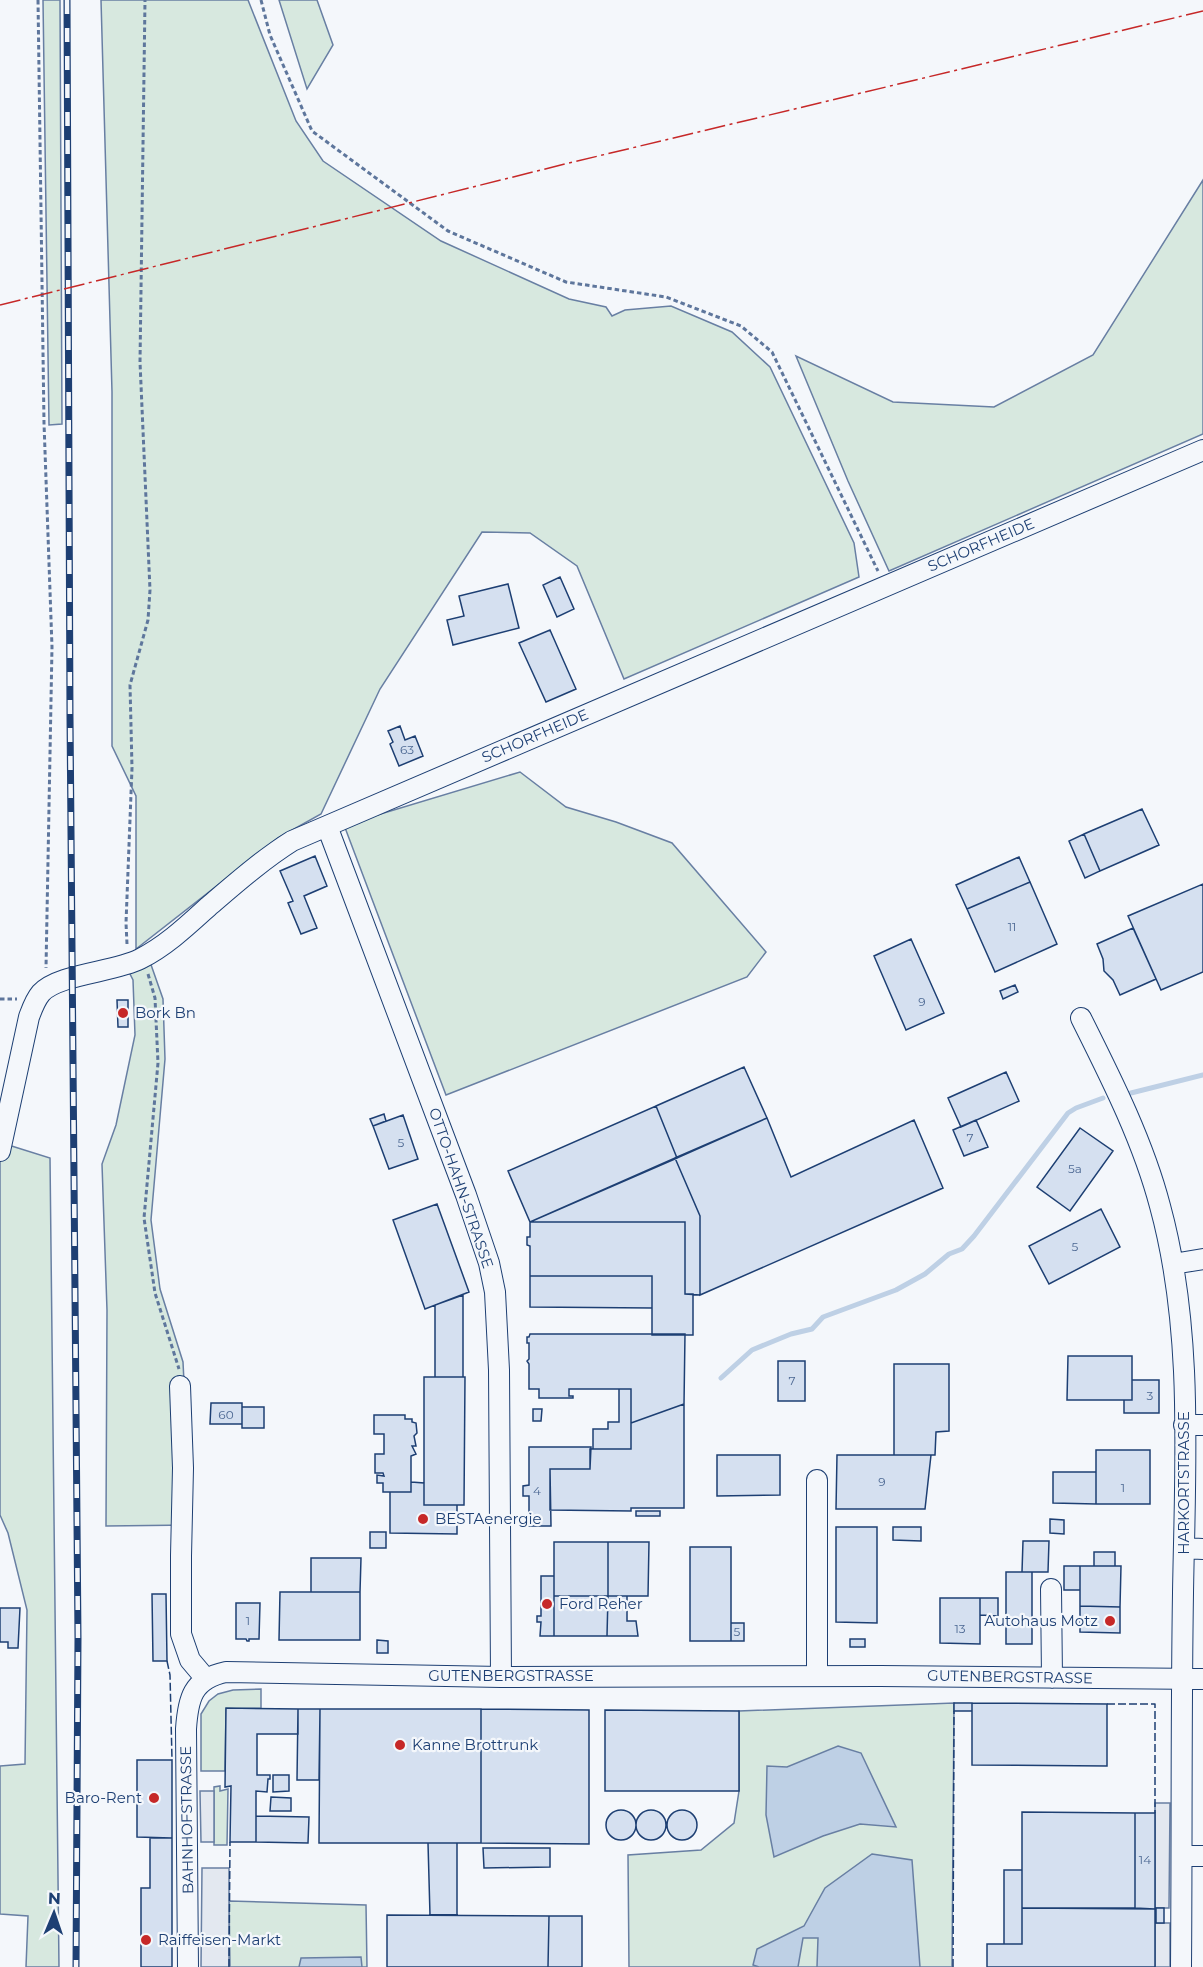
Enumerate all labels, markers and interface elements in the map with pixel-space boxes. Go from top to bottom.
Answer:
street label: SCHORFHEIDE [925,513,1037,576]
street label: SCHORFHEIDE [479,704,591,767]
house number: 63 [400,742,414,757]
house number: 11 [1008,919,1016,934]
house number: 9 [918,994,926,1009]
place label: Bork Bn [135,1003,196,1022]
marker: Bork Bn [116,1006,130,1020]
street label: OTTO-HAHN-STRASSE [425,1105,498,1271]
house number: 7 [966,1130,974,1145]
house number: 5 [398,1135,405,1150]
house number: 5a [1068,1161,1082,1176]
house number: 5 [1072,1239,1079,1254]
house number: 7 [788,1373,796,1388]
house number: 3 [1147,1388,1154,1403]
house number: 60 [218,1407,234,1422]
street label: HARKORTSTRASSE [1174,1411,1193,1555]
house number: 9 [878,1474,886,1489]
house number: 1 [1121,1480,1125,1495]
house number: 4 [533,1483,541,1498]
place label: BESTAenergie [435,1509,542,1528]
marker: BESTAenergie [416,1512,430,1526]
place label: Ford Reher [559,1594,643,1613]
marker: Ford Reher [540,1597,554,1611]
place label: Autohaus Motz [984,1611,1098,1630]
house number: 1 [246,1613,250,1628]
marker: Autohaus Motz [1103,1614,1117,1628]
house number: 13 [954,1621,966,1636]
house number: 5 [734,1624,741,1639]
street label: GUTENBERGSTRASSE [428,1666,594,1685]
street label: GUTENBERGSTRASSE [927,1666,1093,1687]
place label: Kanne Brottrunk [412,1735,538,1754]
marker: Kanne Brottrunk [393,1738,407,1752]
street label: BAHNHOFSTRASSE [176,1746,197,1894]
place label: Baro-Rent [65,1788,142,1807]
marker: Baro-Rent [147,1791,161,1805]
house number: 14 [1139,1852,1151,1867]
north arrow [24,1883,84,1943]
text: N [48,1889,61,1908]
place label: Raiffeisen-Markt [158,1930,281,1949]
marker: Raiffeisen-Markt [139,1933,153,1947]

